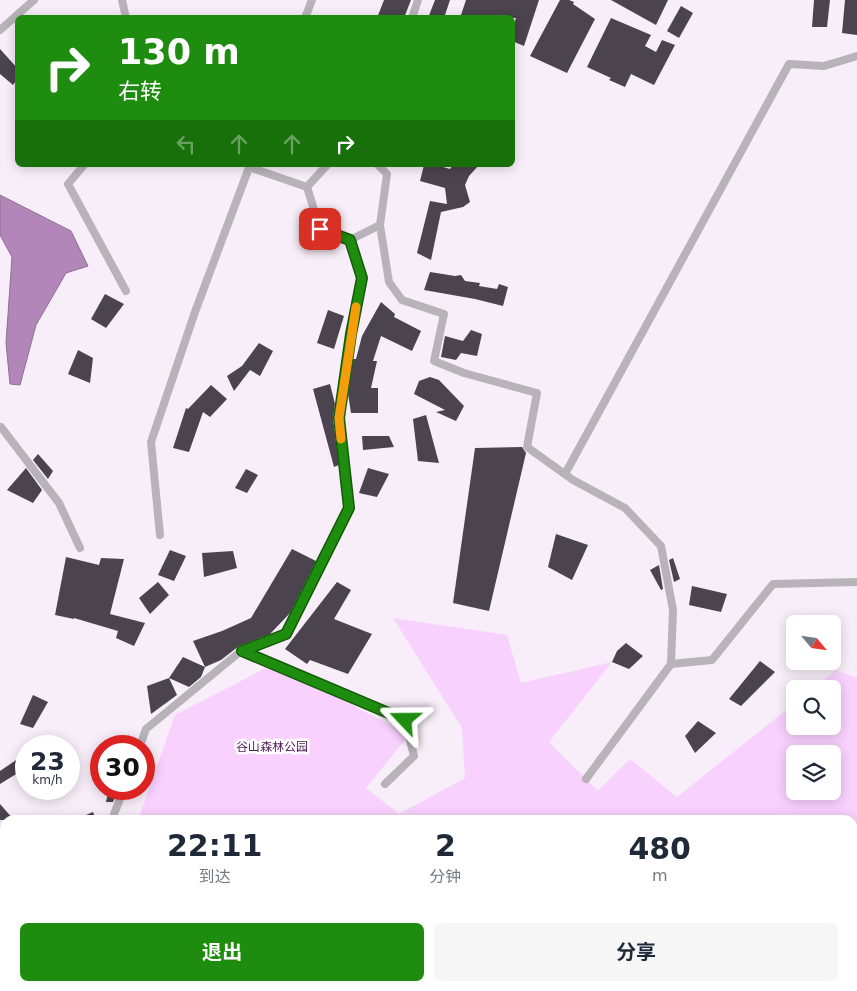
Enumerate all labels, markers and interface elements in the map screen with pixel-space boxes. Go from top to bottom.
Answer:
text: 130 m [118,32,240,72]
icon: right [35,35,100,100]
text: 右转 [118,79,162,104]
icon: left [172,130,200,158]
icon: ahead [225,130,253,158]
icon: ahead [278,130,306,158]
icon: right [331,130,359,158]
pin [299,208,341,250]
icon: arrive [306,215,334,243]
north arrow [786,615,841,670]
map controls [786,615,841,800]
button: search [786,680,841,735]
position arrow [378,693,430,745]
speed limit sign: 30 [90,735,155,800]
park label: 谷山森林公园 [236,740,308,754]
button: layers [786,745,841,800]
text: 23 [30,747,65,776]
text: km/h [32,773,63,787]
text: 22:11 [167,828,262,863]
text: 2 [435,828,456,863]
text: 480 [628,831,691,866]
text: m [652,866,667,885]
text: 到达 [199,867,231,886]
text: 分钟 [429,867,461,886]
button: 退出 [20,923,424,981]
button: 分享 [434,923,838,981]

